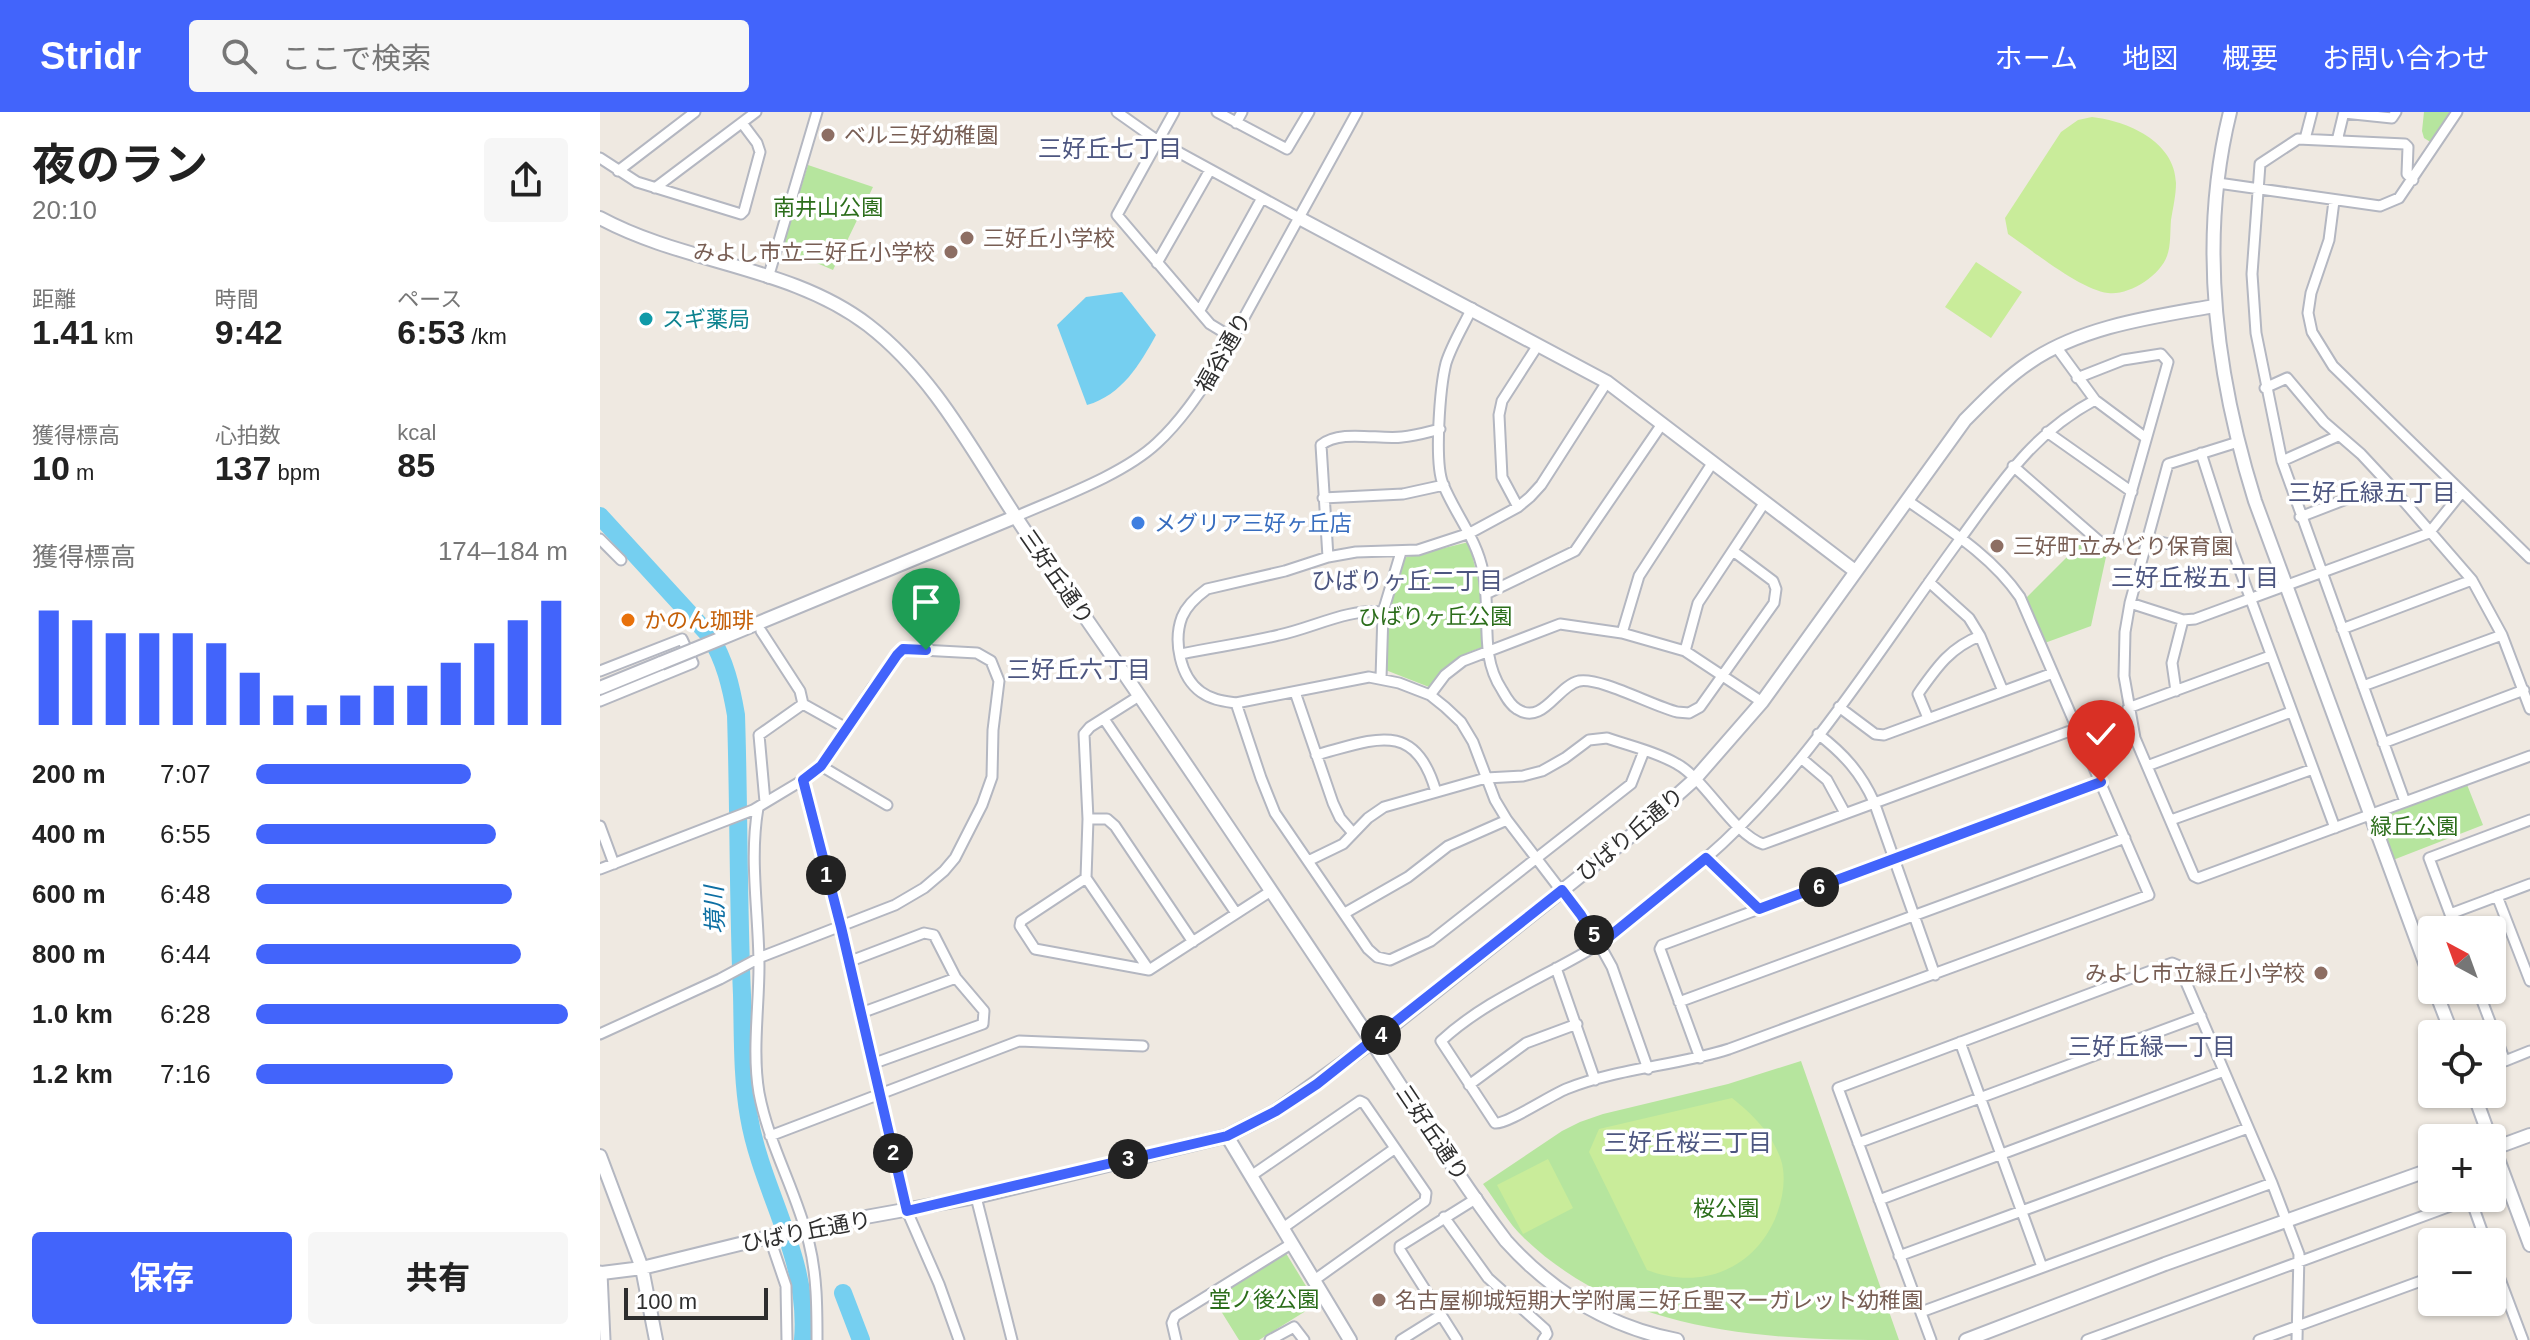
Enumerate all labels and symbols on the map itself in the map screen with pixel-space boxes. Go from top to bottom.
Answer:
place label: ベル三好幼稚園 [844,123,998,148]
marker: ベル三好幼稚園 [819,126,837,144]
district label: 三好丘七丁目 [1038,135,1182,162]
park label: 南井山公園 [773,195,883,220]
place label: 三好丘小学校 [983,226,1115,251]
marker: 三好丘小学校 [958,229,976,247]
place label: みよし市立三好丘小学校 [693,240,935,265]
marker: みよし市立三好丘小学校 [942,243,960,261]
place label: スギ薬局 [662,307,750,332]
street label: 福谷通り [1191,308,1256,397]
marker: スギ薬局 [637,310,655,328]
district label: 三好丘緑五丁目 [2288,479,2456,506]
place label: メグリア三好ヶ丘店 [1154,511,1352,536]
marker: メグリア三好ヶ丘店 [1129,514,1147,532]
street label: 三好丘通り [1015,525,1098,630]
place label: 三好町立みどり保育園 [2013,534,2233,559]
marker: 三好町立みどり保育園 [1988,537,2006,555]
district label: 三好丘桜五丁目 [2111,564,2279,591]
district label: ひばりヶ丘二丁目 [1311,567,1503,594]
pin [892,568,960,650]
park label: ひばりヶ丘公園 [1358,604,1512,629]
place label: かのん珈琲 [644,608,754,633]
marker: かのん珈琲 [619,611,637,629]
district label: 三好丘六丁目 [1007,656,1151,683]
pin [2067,700,2135,782]
street label: ひばり丘通り [1572,782,1689,886]
park label: 緑丘公園 [2370,814,2458,839]
pin: 1 [806,855,846,895]
pin: 6 [1799,867,1839,907]
water label: 境川 [700,883,729,934]
pin: 5 [1574,915,1614,955]
north arrow [2418,916,2506,1004]
place label: みよし市立緑丘小学校 [2085,961,2305,986]
marker: みよし市立緑丘小学校 [2312,964,2330,982]
pin: 4 [1361,1015,1401,1055]
district label: 三好丘緑一丁目 [2068,1033,2236,1060]
street label: 三好丘通り [1391,1081,1474,1186]
district label: 三好丘桜三丁目 [1604,1129,1772,1156]
pin: 2 [873,1133,913,1173]
pin: 3 [1108,1139,1148,1179]
park label: 桜公園 [1693,1196,1759,1221]
street label: ひばり丘通り [739,1207,873,1256]
scale bar [624,1284,768,1320]
park label: 堂ノ後公園 [1209,1287,1319,1312]
place label: 名古屋柳城短期大学附属三好丘聖マーガレット幼稚園 [1395,1288,1923,1313]
marker: 名古屋柳城短期大学附属三好丘聖マーガレット幼稚園 [1370,1291,1388,1309]

